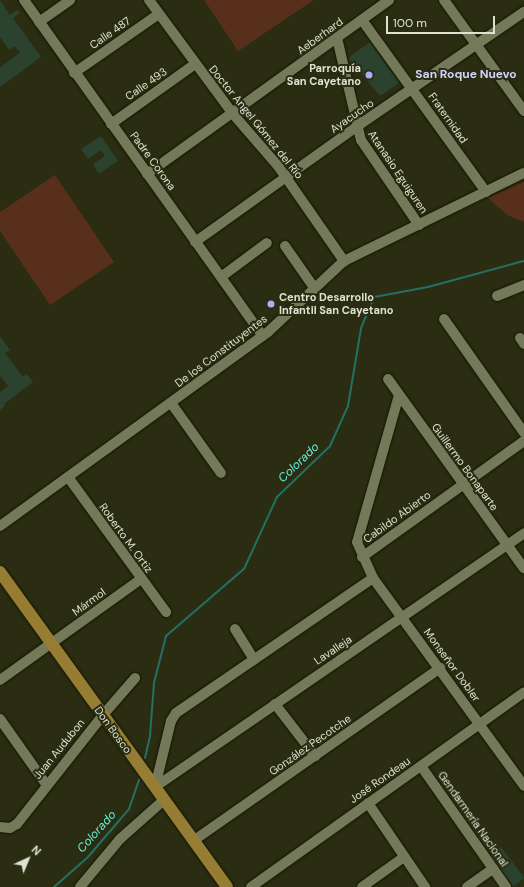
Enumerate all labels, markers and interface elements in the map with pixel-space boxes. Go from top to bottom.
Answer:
scale bar [388,8,497,34]
street label: Calle 487 [87,14,133,52]
street label: Aeberhard [294,15,346,57]
text: 100 m [393,15,427,31]
place label: Parroquía San Cayetano [287,62,361,88]
street label: Doctor Angel Gómez del Río [206,63,306,181]
street label: Calle 493 [123,65,169,103]
district label: San Roque Nuevo [415,68,517,82]
marker: Parroquía San Cayetano [364,70,374,80]
street label: Fraternidad [426,90,470,146]
street label: Ayacucho [328,96,376,136]
street label: Atanasio Eguiguren [365,128,431,216]
street label: Padre Corona [127,129,179,193]
place label: Centro Desarrollo Infantil San Cayetano [279,291,393,317]
marker: Centro Desarrollo Infantil San Cayetano [266,299,276,309]
street label: De los Constituyentes [172,312,270,390]
street label: Guillermo Bonaparte [429,421,501,513]
water label: Colorado [276,440,322,486]
street label: Cabildo Abierto [361,488,433,546]
street label: Roberto M. Ortiz [96,501,156,575]
street label: Mármol [70,585,108,619]
street label: Monseñor Dobler [421,626,483,704]
street label: Lavalleja [312,633,354,667]
street label: Don Bosco [92,704,134,756]
street label: González Pecotche [267,712,353,778]
street label: Juan Audubon [31,716,87,782]
street label: José Rondeau [347,754,413,806]
street label: Gendarmería Nacional [435,769,511,869]
water label: Colorado [74,808,120,856]
north arrow [8,839,48,879]
text: N [29,843,44,858]

